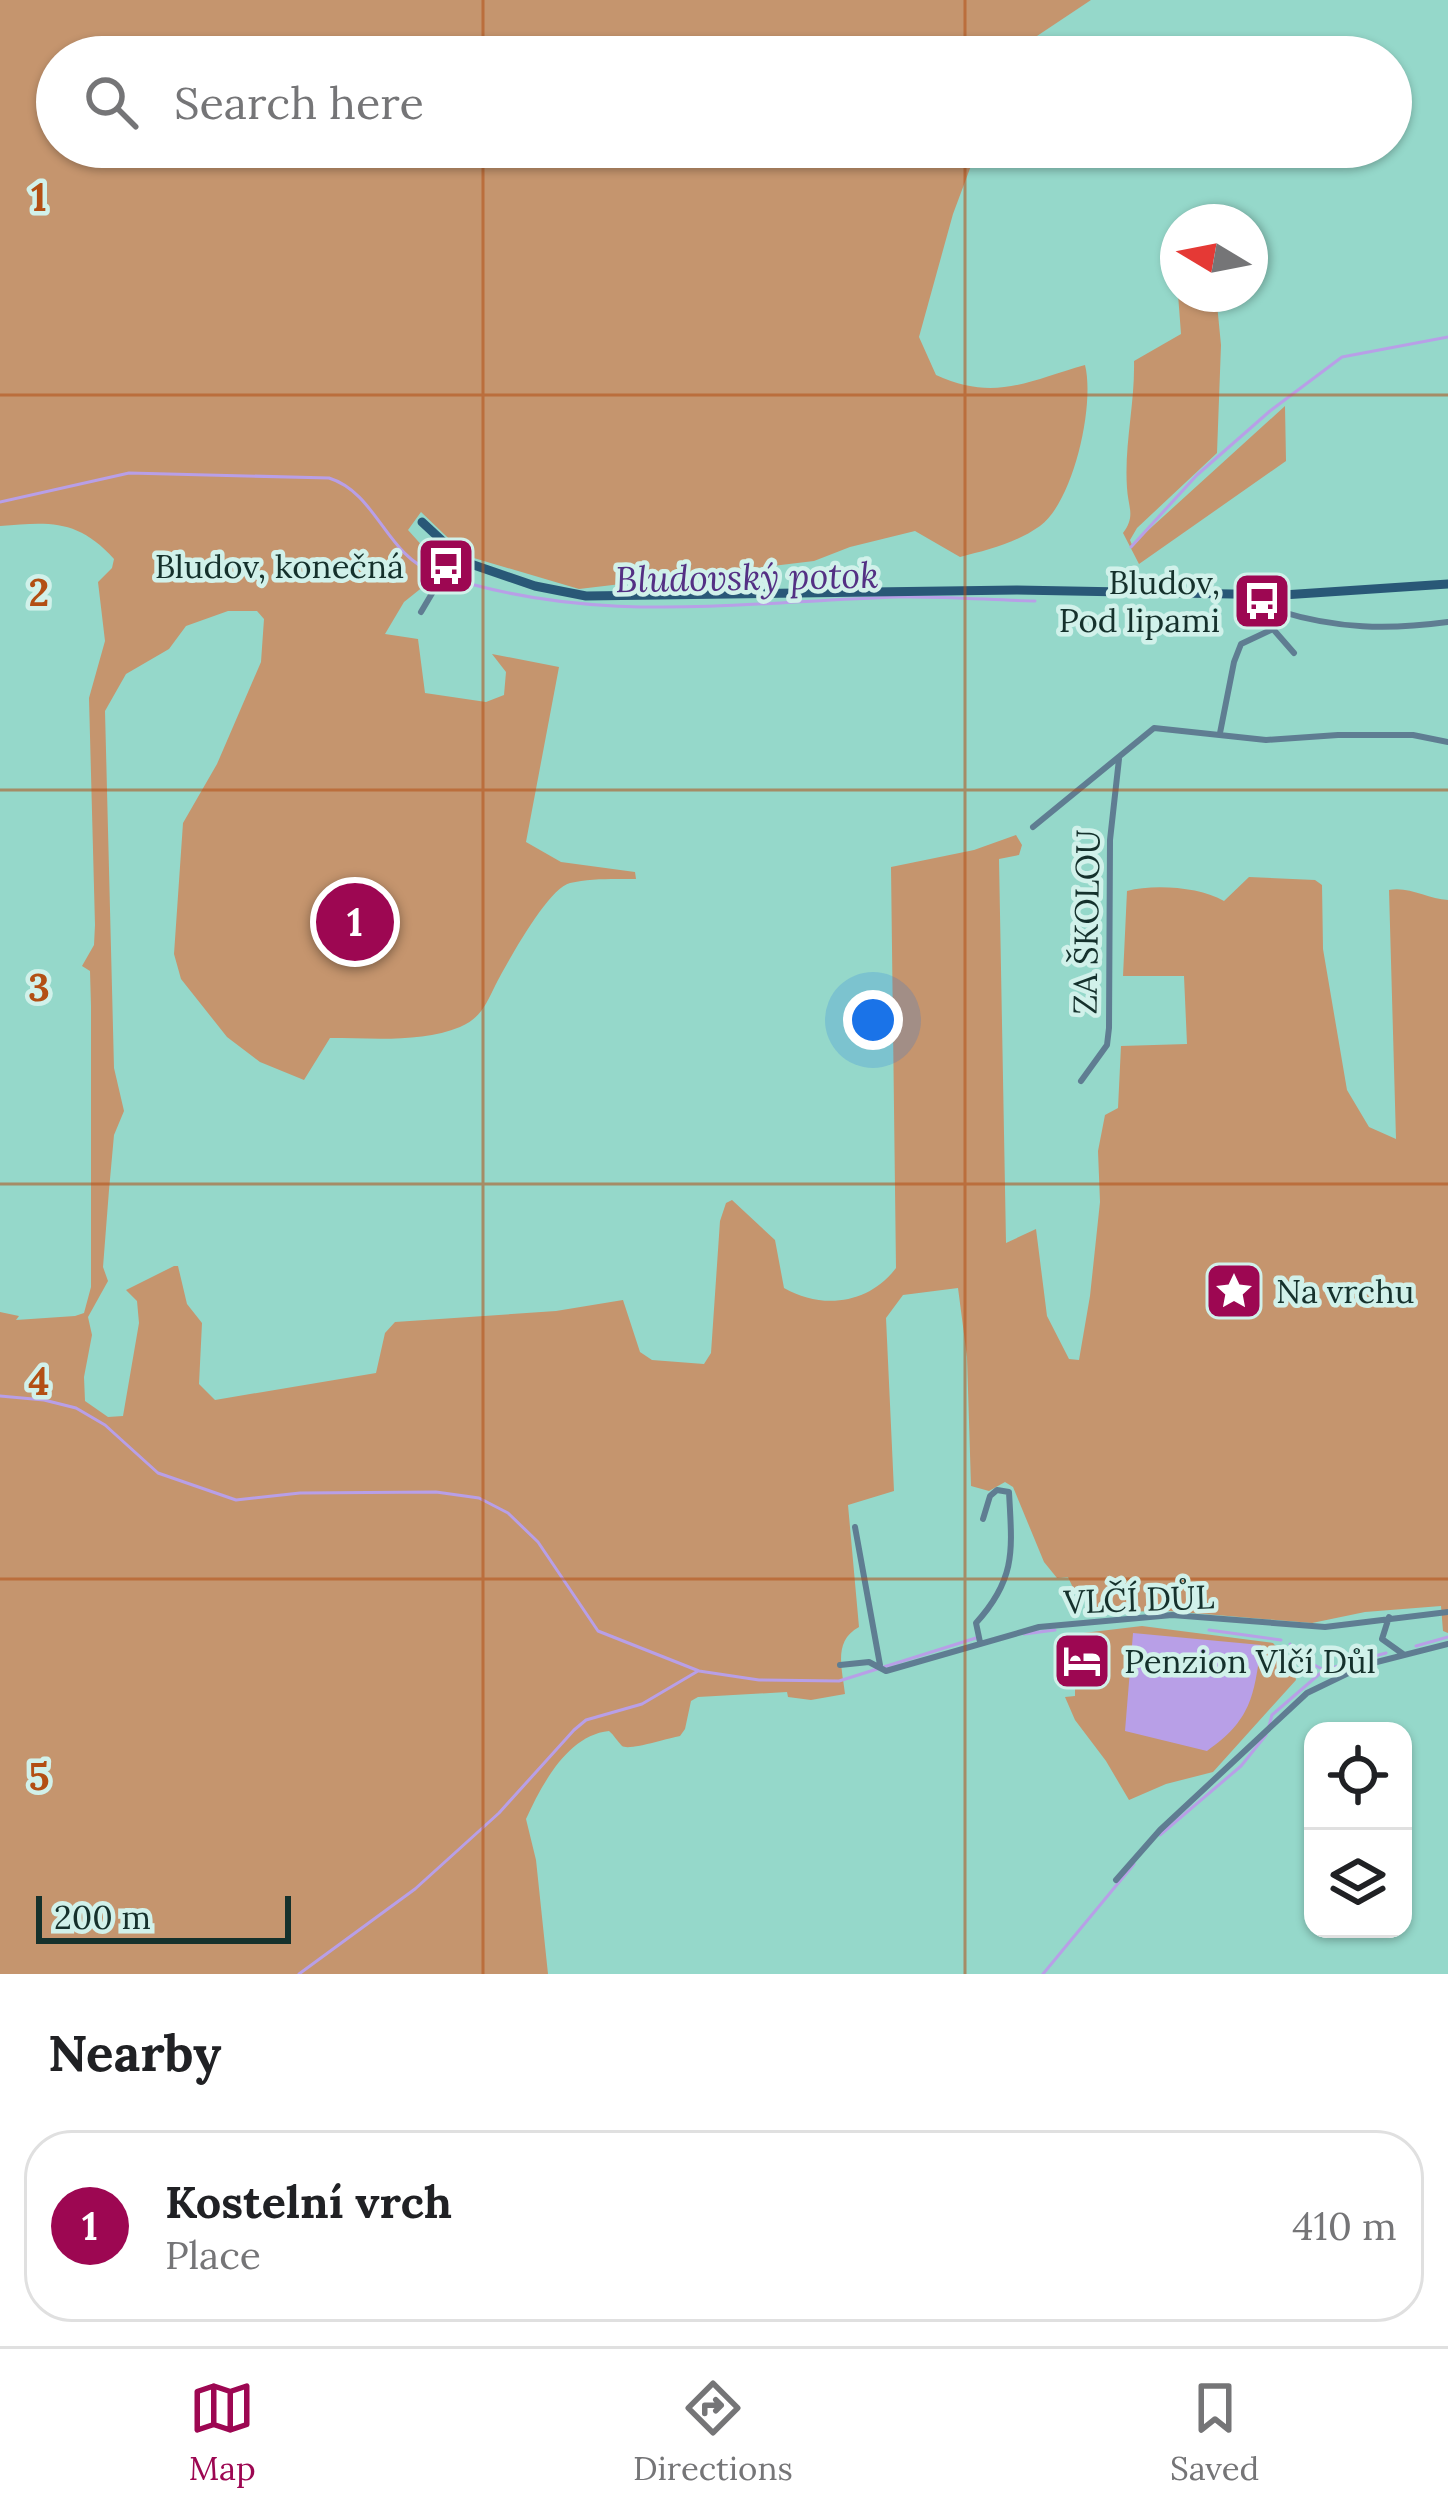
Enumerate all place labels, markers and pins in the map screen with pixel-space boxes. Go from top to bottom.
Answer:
bus stop icon: Bludov, konečná [415,535,477,597]
place label: Bludov, konečná [155,545,404,587]
place label: Bludov, Pod lipami [1059,561,1220,641]
bus stop icon: Bludov, Pod lipami [1231,570,1293,632]
pin: 1 [316,877,394,967]
place icon: Na vrchu [1203,1260,1265,1322]
place label: Na vrchu [1276,1270,1414,1312]
hotel icon: Penzion Vlčí Důl [1051,1630,1113,1692]
place label: Penzion Vlčí Důl [1124,1640,1376,1682]

